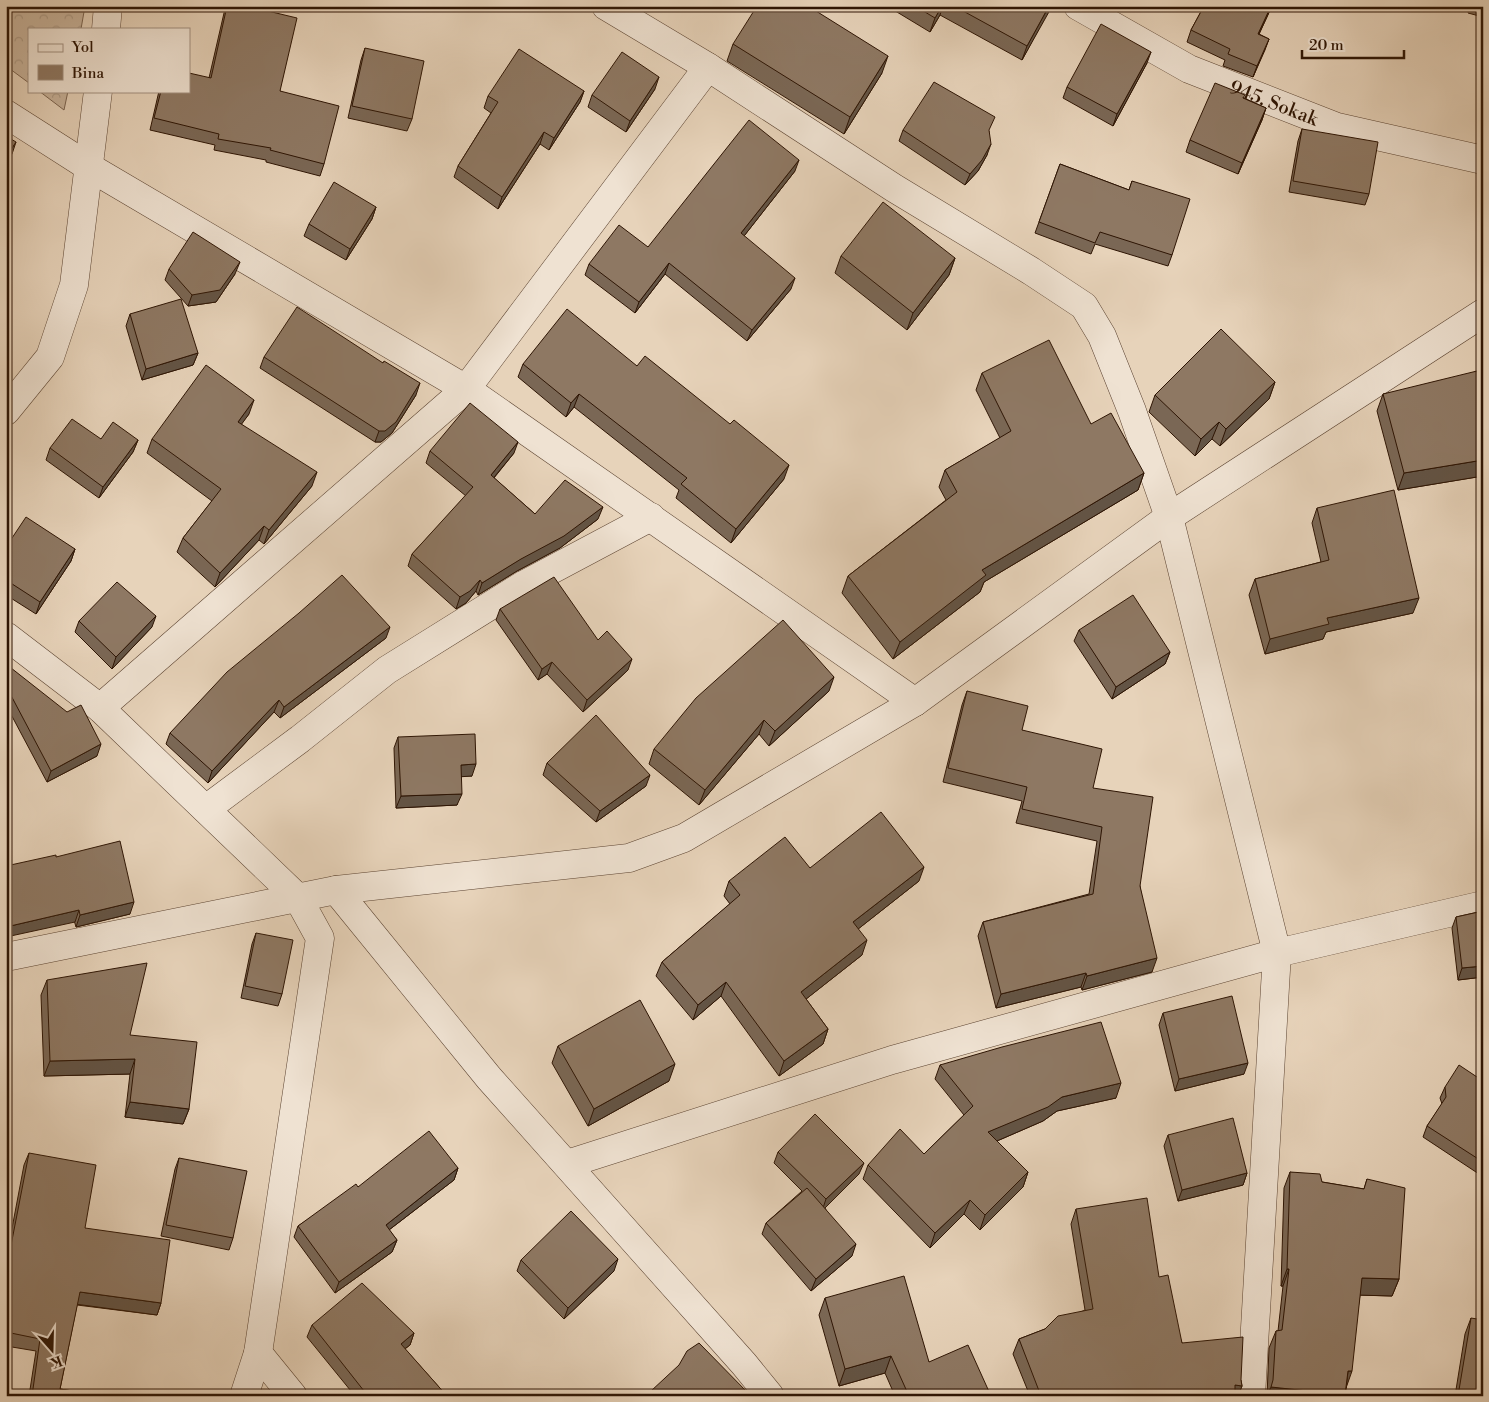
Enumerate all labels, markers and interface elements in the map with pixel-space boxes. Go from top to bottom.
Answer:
legend [28,28,190,92]
scale bar [1302,28,1404,60]
text: 20 m [1309,36,1344,55]
text: Yol [71,38,94,57]
text: Bina [71,64,104,83]
street label: 945. Sokak [1226,75,1322,132]
north arrow [28,1324,78,1374]
text: K [47,1351,65,1372]

